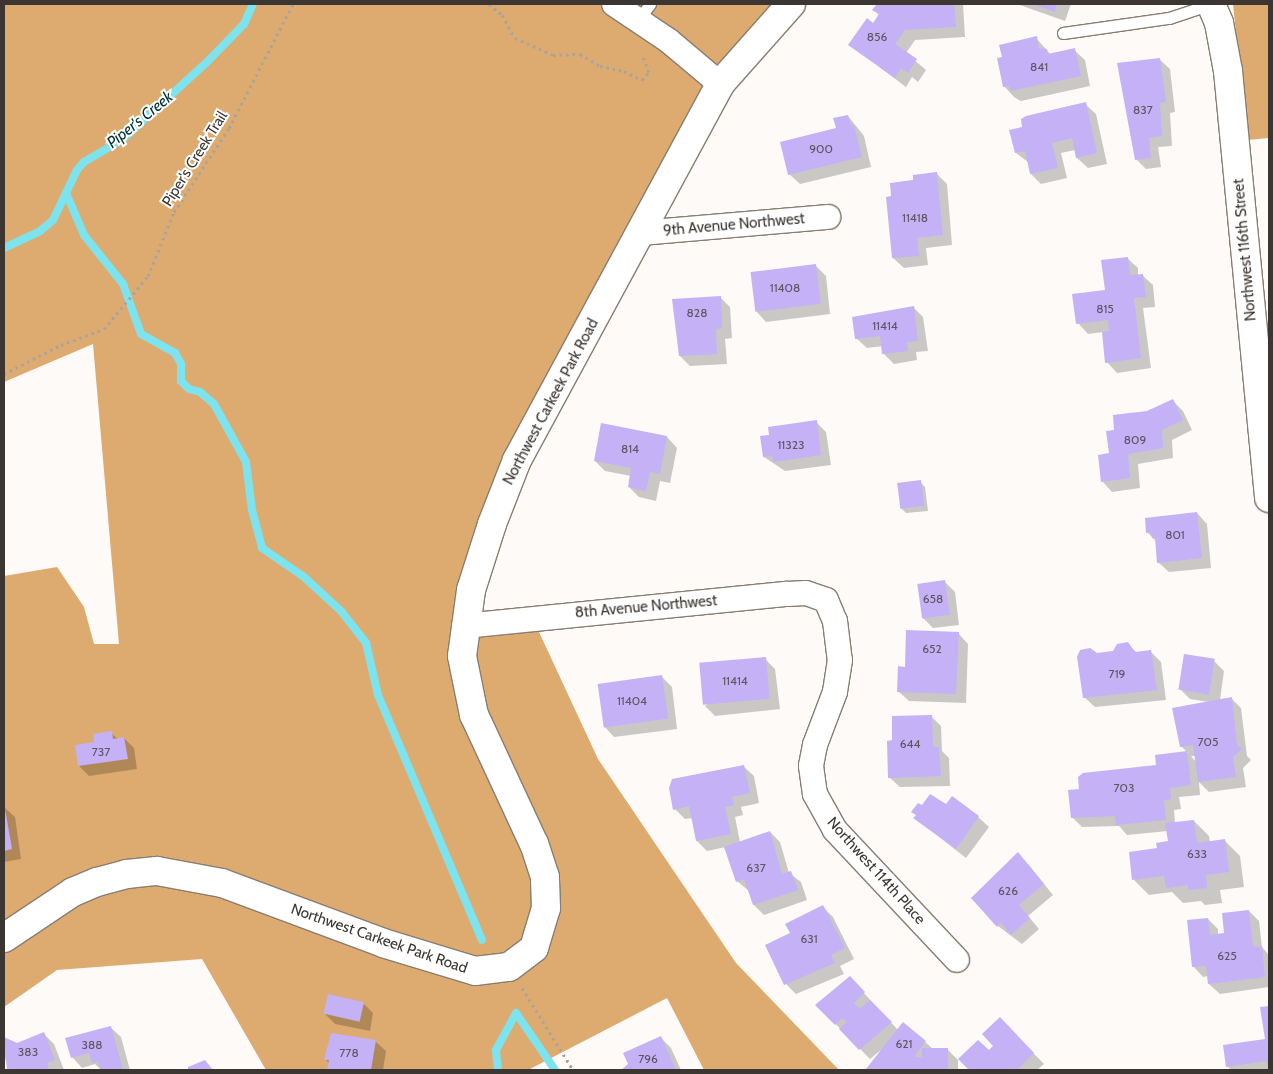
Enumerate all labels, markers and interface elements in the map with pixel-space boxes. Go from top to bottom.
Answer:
house number: 856 [867,30,887,44]
house number: 841 [1030,60,1048,74]
water label: Piper's Creek [103,88,177,152]
house number: 837 [1133,103,1153,117]
street label: Piper's Creek Trail [159,108,231,210]
house number: 900 [809,142,833,156]
street label: Northwest 116th Street [1230,178,1260,322]
street label: 9th Avenue Northwest [662,210,806,240]
house number: 11418 [902,211,928,225]
house number: 11408 [770,281,800,295]
house number: 815 [1096,302,1114,316]
house number: 828 [687,306,707,320]
street label: Northwest Carkeek Park Road [500,316,602,488]
house number: 11414 [872,319,898,333]
house number: 809 [1124,433,1146,447]
house number: 11323 [777,438,805,452]
house number: 814 [621,442,639,456]
house number: 801 [1165,528,1185,542]
street label: 8th Avenue Northwest [574,592,718,622]
house number: 658 [923,592,943,606]
house number: 652 [922,642,942,656]
house number: 719 [1109,667,1125,681]
house number: 11414 [722,674,748,688]
house number: 11404 [617,694,647,708]
house number: 705 [1198,735,1218,749]
house number: 644 [900,737,920,751]
house number: 737 [92,745,110,759]
house number: 703 [1114,781,1134,795]
street label: Northwest 114th Place [823,814,929,928]
house number: 633 [1187,847,1207,861]
house number: 637 [746,861,766,875]
house number: 626 [998,884,1018,898]
street label: Northwest Carkeek Park Road [288,900,470,978]
house number: 631 [800,932,818,946]
house number: 625 [1217,949,1237,963]
house number: 621 [895,1037,913,1051]
house number: 388 [81,1038,103,1052]
house number: 383 [18,1045,38,1059]
house number: 778 [339,1046,359,1060]
house number: 796 [638,1052,658,1066]

